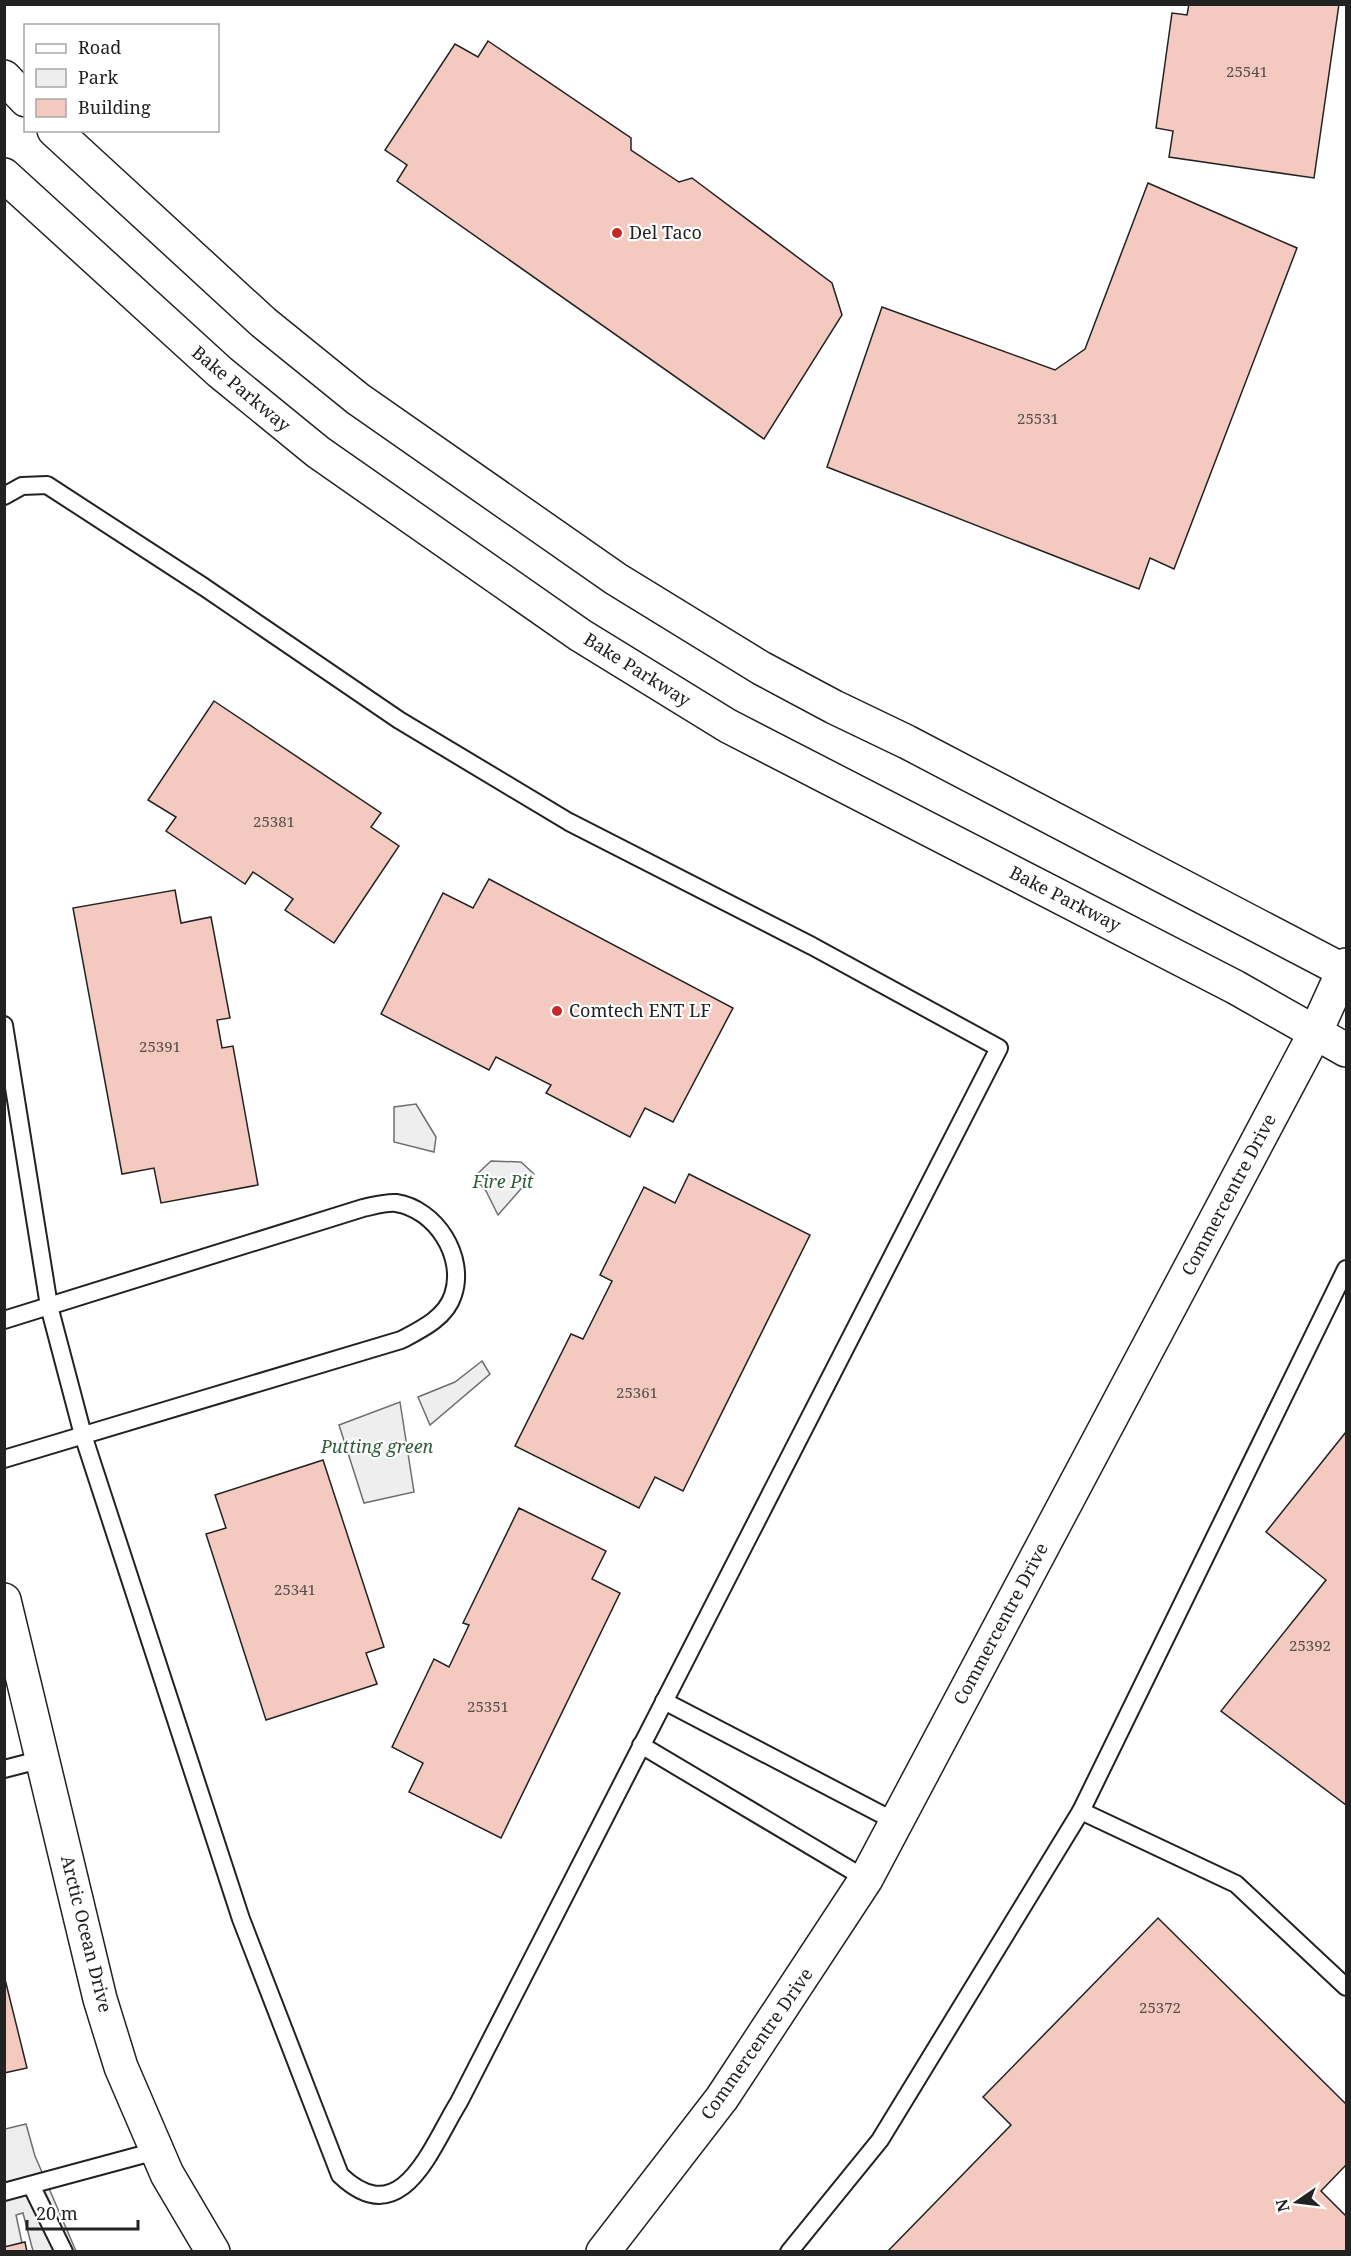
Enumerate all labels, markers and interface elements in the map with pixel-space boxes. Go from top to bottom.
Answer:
legend [24,24,219,132]
text: Road [78,35,121,59]
house number: 25541 [1226,61,1268,81]
text: Park [78,65,118,89]
text: Building [78,95,151,119]
place label: Del Taco [629,220,702,244]
marker: Del Taco [610,226,624,240]
street label: Bake Parkway [187,340,297,437]
house number: 25531 [1017,408,1059,428]
street label: Bake Parkway [579,627,696,712]
house number: 25381 [253,811,295,831]
street label: Bake Parkway [1006,860,1126,937]
place label: Comtech ENT LF [569,998,711,1022]
marker: Comtech ENT LF [550,1004,564,1018]
house number: 25391 [139,1036,181,1056]
street label: Commercentre Drive [1175,1109,1281,1280]
park label: Fire Pit [472,1169,534,1193]
house number: 25361 [616,1382,658,1402]
park label: Putting green [320,1434,434,1458]
street label: Commercentre Drive [947,1538,1053,1709]
house number: 25341 [274,1579,316,1599]
house number: 25392 [1289,1635,1331,1655]
house number: 25351 [467,1696,509,1716]
street label: Arctic Ocean Drive [56,1853,118,2015]
street label: Commercentre Drive [695,1963,818,2124]
house number: 25372 [1139,1997,1181,2017]
north arrow [1267,2172,1327,2232]
scale bar [27,2193,138,2231]
text: N [1270,2196,1295,2214]
text: 20 m [36,2201,78,2225]

